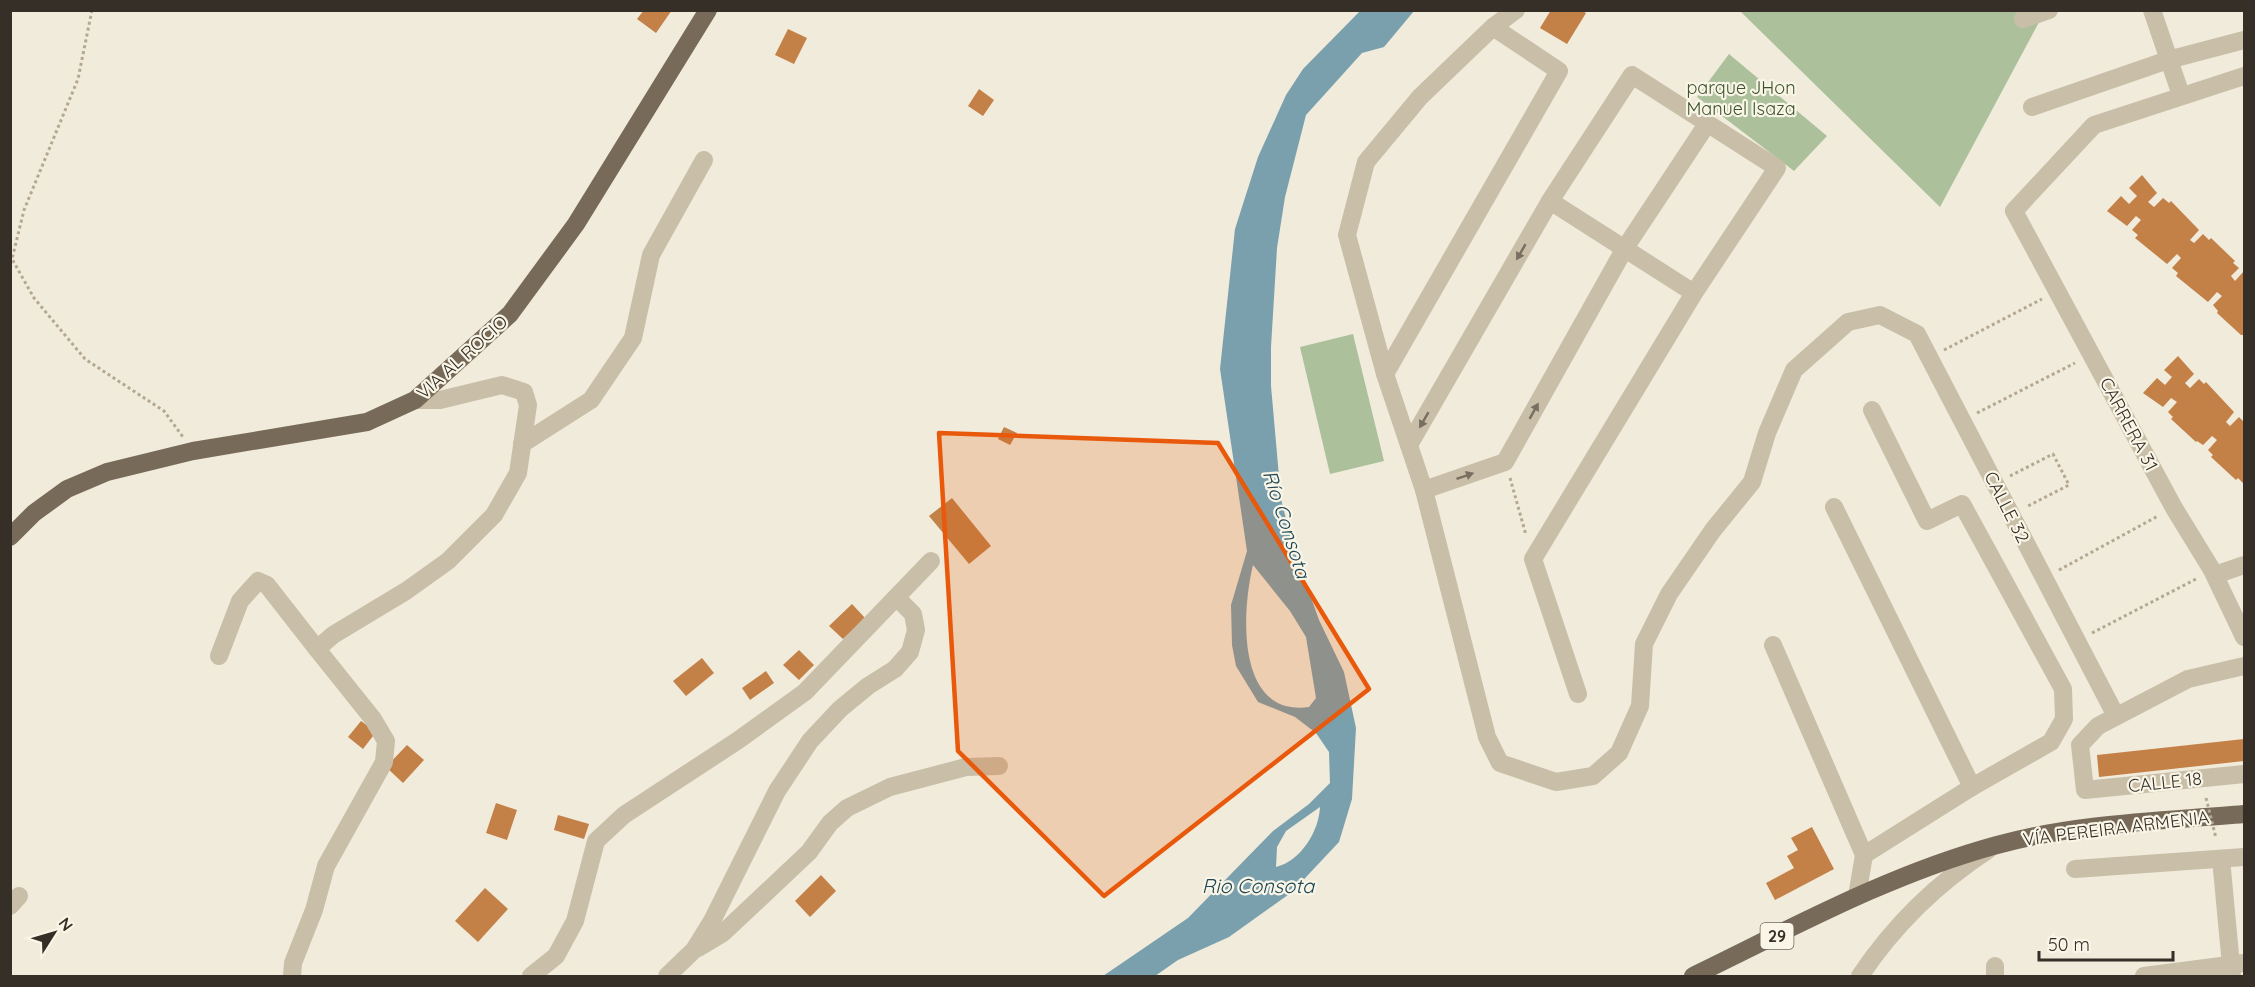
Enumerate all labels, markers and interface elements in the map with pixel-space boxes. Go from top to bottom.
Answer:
park label: parque JHon Manuel Isaza [1686,76,1796,120]
one-way arrow [1516,243,1526,260]
street label: VIA AL ROCIO [412,310,512,404]
street label: CARRERA 31 [2095,373,2163,475]
one-way arrow [1529,402,1539,419]
one-way arrow [1419,412,1429,429]
water label: Río Consota [1258,467,1317,583]
street label: CALLE 32 [1979,467,2035,547]
one-way arrow [1456,470,1474,480]
street label: CALLE 18 [2127,767,2203,797]
street label: VÍA PEREIRA ARMENIA [2022,805,2211,851]
water label: Rio Consota [1202,873,1316,898]
north arrow [24,903,84,963]
text: N [54,913,78,935]
road number: 29 [1760,923,1794,949]
scale bar [2039,924,2172,962]
text: 50 m [2048,933,2090,956]

